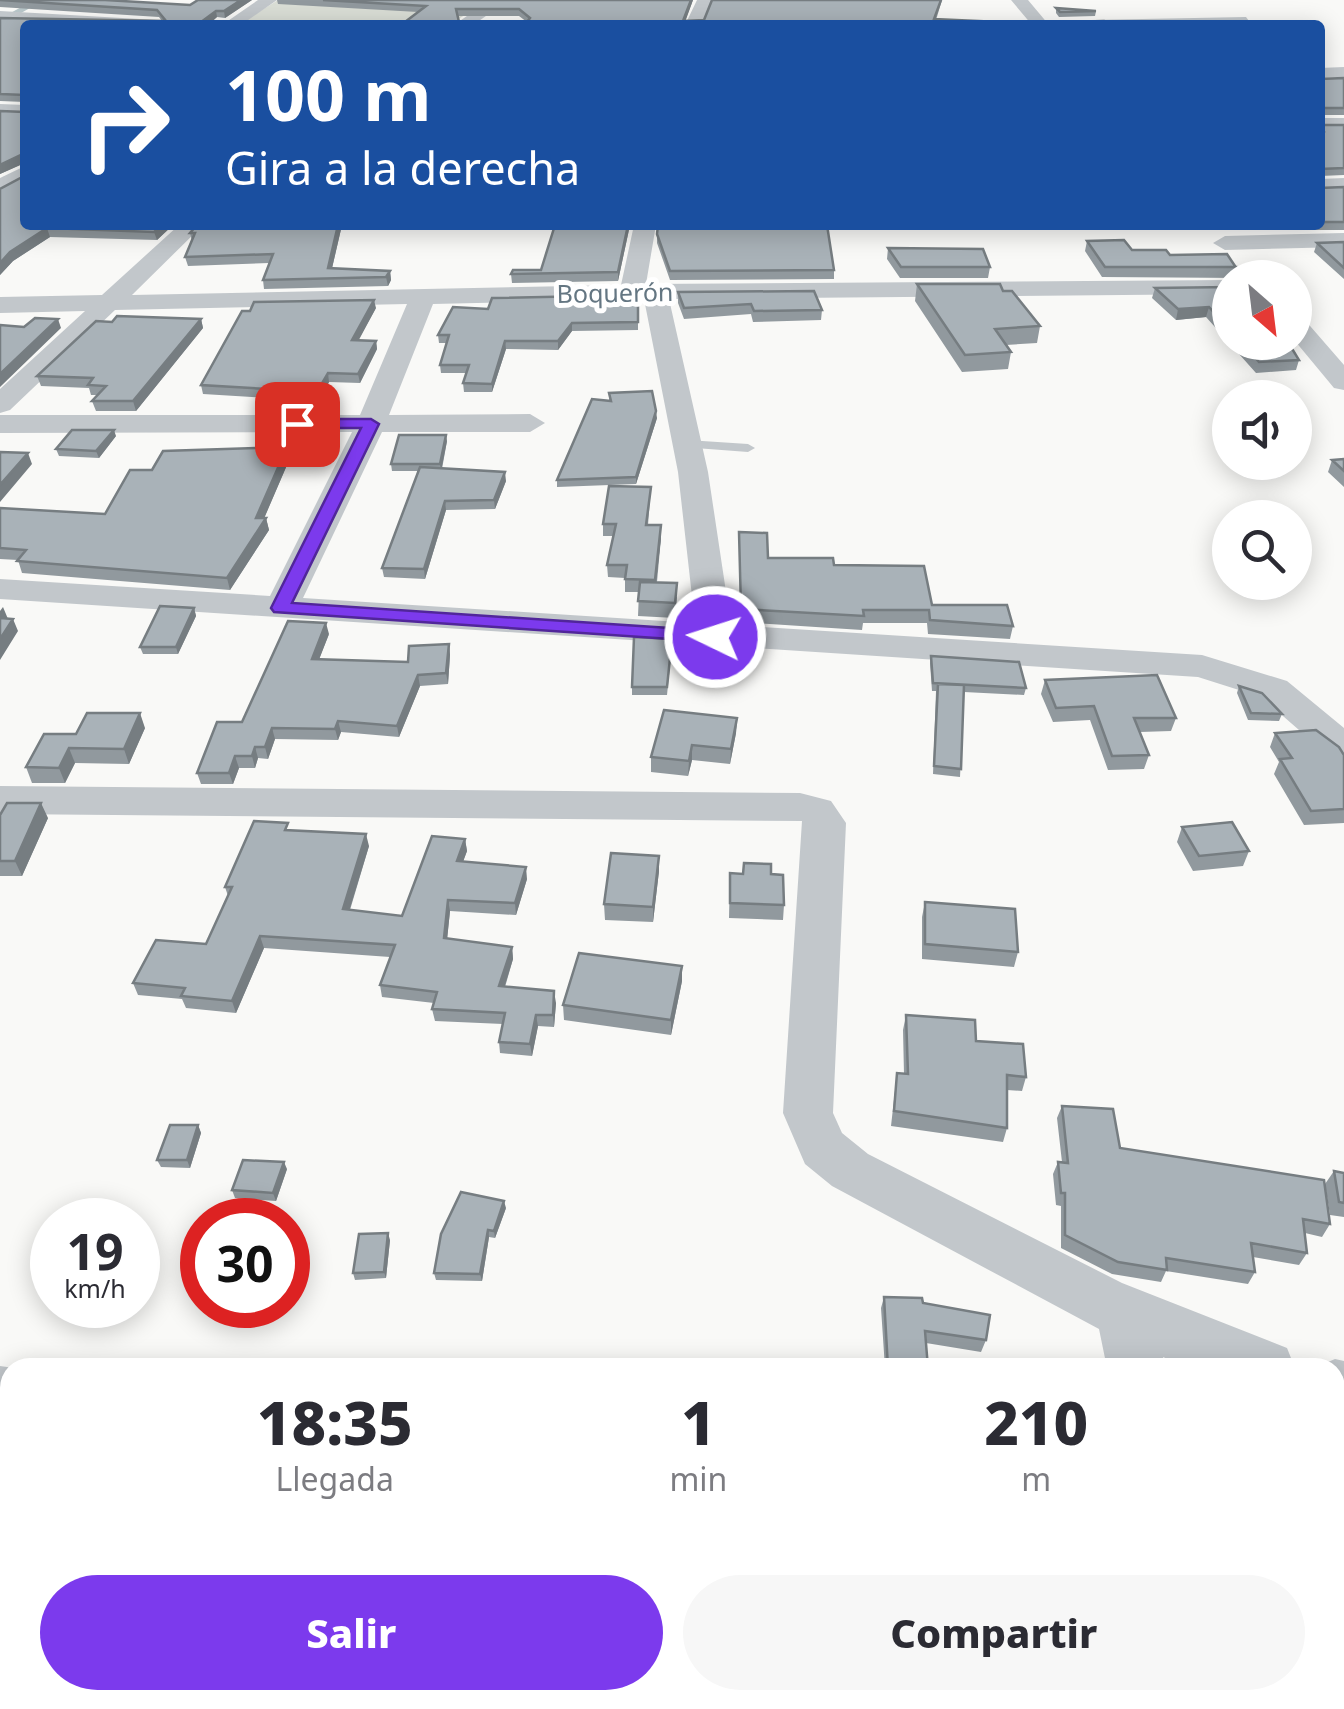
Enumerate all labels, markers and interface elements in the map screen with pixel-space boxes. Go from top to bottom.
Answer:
text: 100 m [225,46,432,142]
icon: right [60,60,190,190]
text: Gira a la derecha [225,137,580,198]
north arrow [1212,260,1312,360]
map controls [1212,260,1312,600]
street label: Boquerón [556,274,674,310]
button: sound [1212,380,1312,480]
pin [255,382,340,467]
icon: arrive [270,397,325,452]
button: search [1212,500,1312,600]
position arrow [663,585,767,689]
speed limit sign: 30 [180,1198,310,1328]
text: 19 [66,1217,124,1285]
text: km/h [64,1271,126,1305]
text: 18:35 [257,1381,413,1463]
text: 1 [681,1381,716,1463]
text: 210 [984,1381,1088,1463]
text: Llegada [276,1457,394,1500]
text: min [669,1457,727,1500]
text: m [1021,1457,1051,1500]
button: Salir [40,1575,663,1690]
button: Compartir [683,1575,1305,1690]

